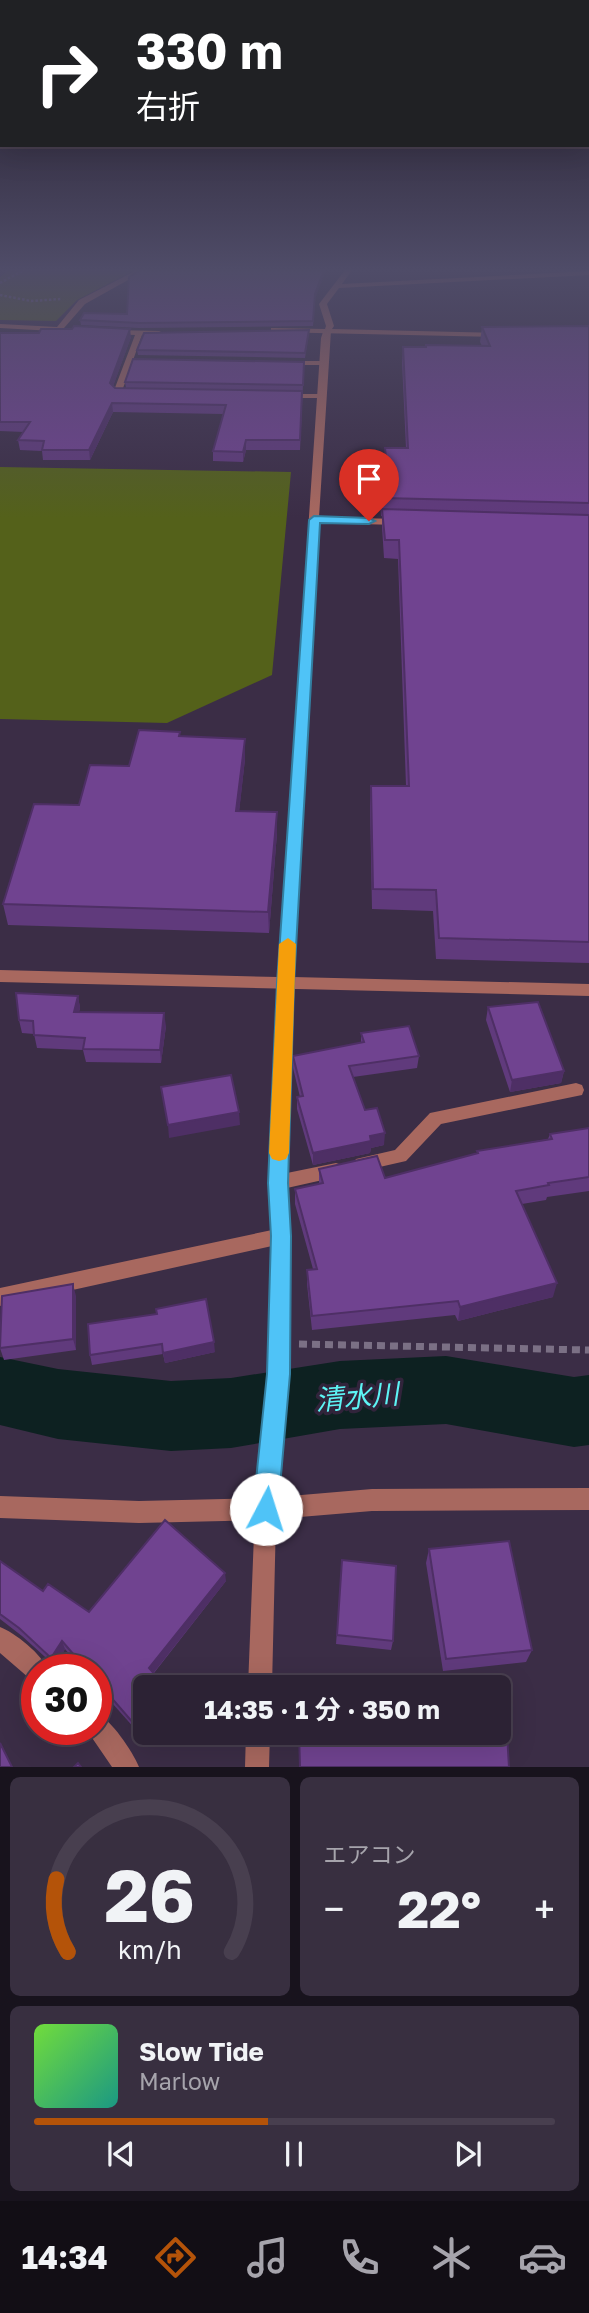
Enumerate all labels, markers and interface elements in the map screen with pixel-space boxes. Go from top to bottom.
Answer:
text: 330 m [136,21,283,80]
icon: right [21,28,112,119]
text: 右折 [136,87,200,125]
pin [339,449,399,521]
icon: arrive [350,460,388,498]
water label: 清水川 [314,1376,403,1417]
position arrow [229,1472,303,1546]
speed limit sign: 30 [21,1654,112,1745]
text: 14:35 · 1 分 · 350 m [204,1694,440,1725]
text: エアコン [324,1840,416,1868]
text: 26 [104,1852,195,1939]
text: 22° [397,1877,481,1939]
text: − [324,1886,344,1931]
text: + [534,1886,555,1931]
text: km/h [118,1934,182,1965]
text: Slow Tide [139,2036,264,2067]
text: Marlow [139,2067,220,2095]
icon: previous [102,2135,140,2173]
icon: pause [275,2135,313,2173]
icon: next [449,2135,487,2173]
icon: directions [151,2233,200,2282]
icon: music [243,2233,292,2282]
icon: phone [335,2233,384,2282]
icon: climate [427,2233,476,2282]
icon: car [518,2233,567,2282]
text: 14:34 [21,2238,108,2276]

